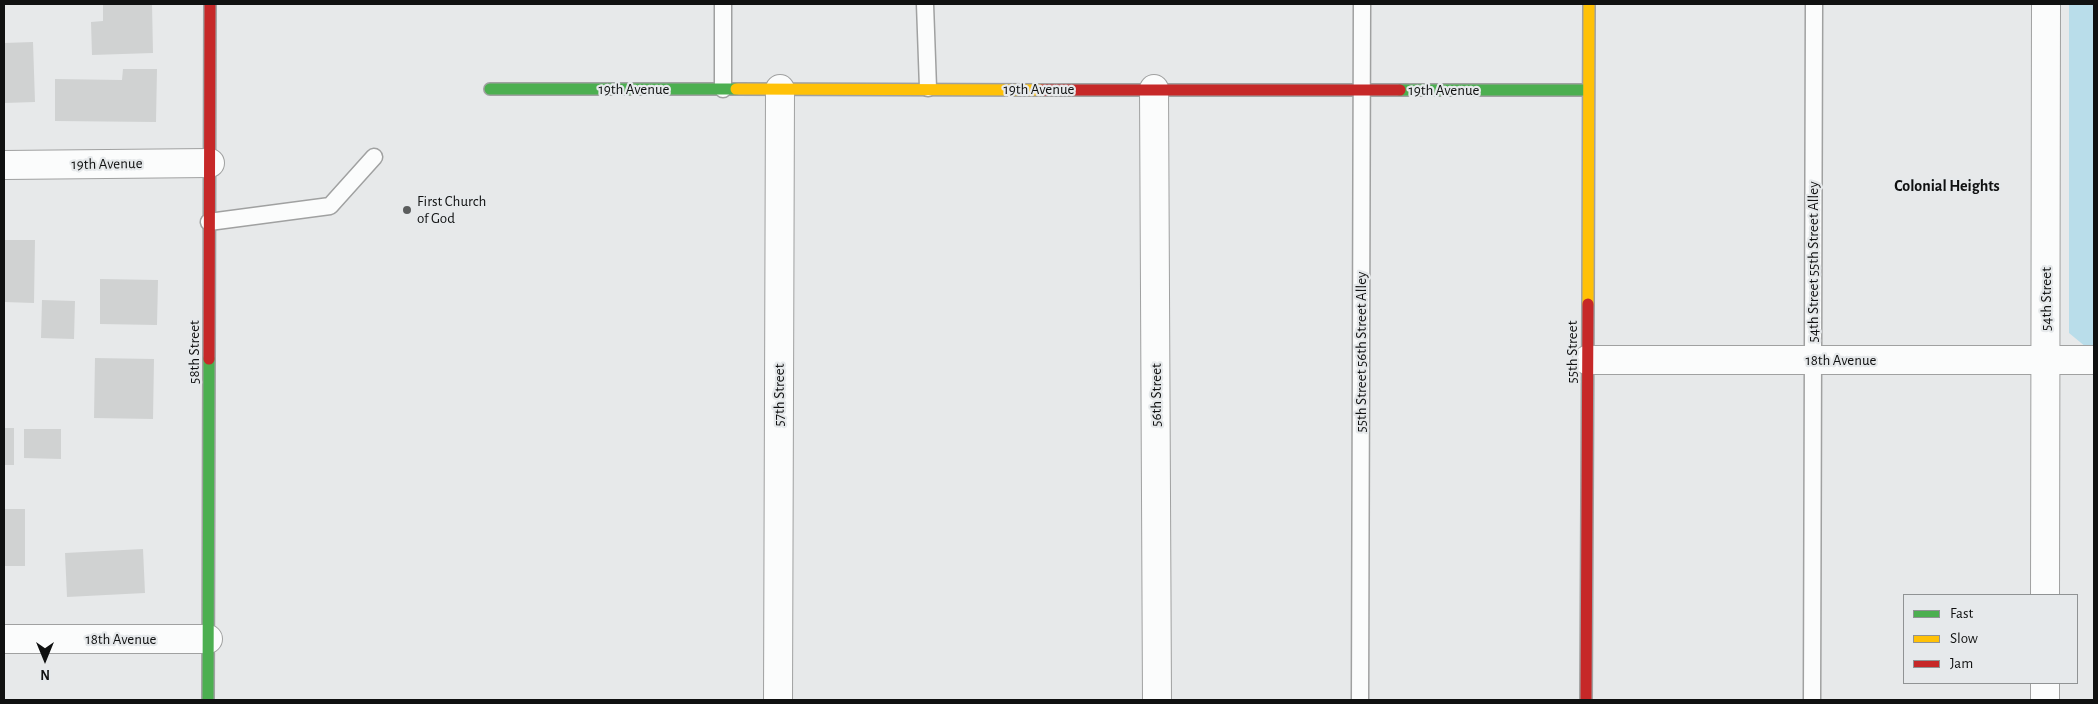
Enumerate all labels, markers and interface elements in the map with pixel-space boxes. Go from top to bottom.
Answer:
street label: 19th Avenue [599,80,669,98]
street label: 19th Avenue [1004,80,1074,98]
street label: 19th Avenue [1409,81,1479,99]
street label: 19th Avenue [71,154,143,174]
district label: Colonial Heights [1894,176,2000,196]
street label: 54th Street 55th Street Alley [1804,181,1822,343]
place label: First Church of God [417,192,486,227]
marker: First Church of God [401,204,413,216]
street label: 54th Street [2037,267,2055,331]
street label: 55th Street 56th Street Alley [1352,272,1370,432]
street label: 58th Street [185,320,203,384]
street label: 55th Street [1563,321,1581,383]
street label: 18th Avenue [1805,351,1877,369]
street label: 56th Street [1147,363,1165,427]
street label: 57th Street [770,364,788,426]
legend [1903,594,2078,684]
text: Fast [1950,606,1973,621]
street label: 18th Avenue [85,630,157,648]
text: Slow [1950,631,1978,646]
north arrow [20,634,70,684]
text: Jam [1950,656,1973,671]
text: N [40,667,50,681]

